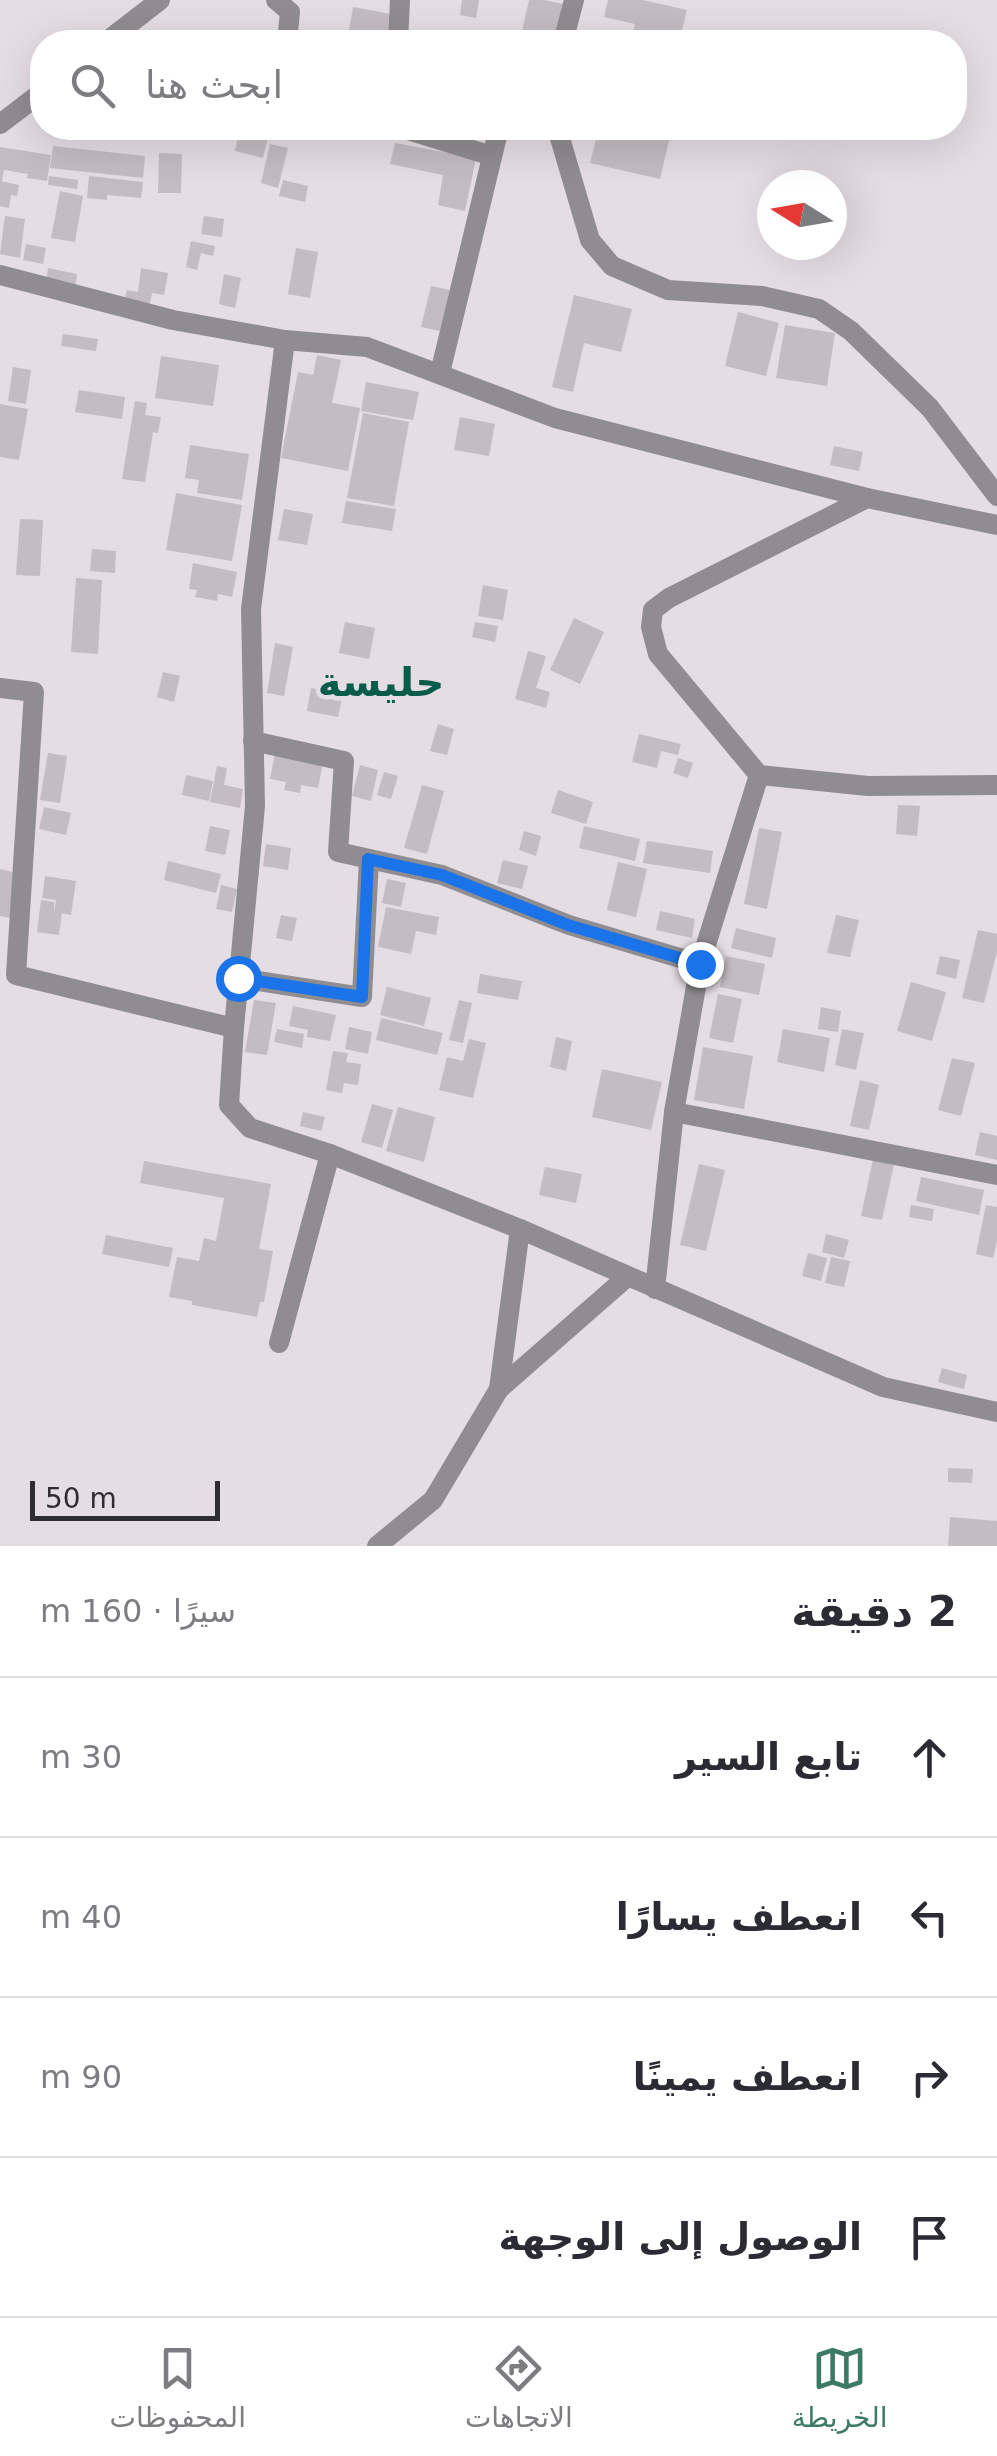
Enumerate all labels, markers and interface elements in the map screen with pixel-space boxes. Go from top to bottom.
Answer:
search box [30,30,967,140]
icon: search [65,58,120,113]
text: ابحث هنا [145,63,283,107]
north arrow [757,170,847,260]
district label: حليسة [318,659,444,705]
route end [678,942,724,988]
route start [216,956,262,1002]
scale bar [30,1476,220,1520]
text: 50 m [45,1482,117,1515]
text: 2 دقيقة [791,1587,957,1636]
text: سيرًا · 160 m [40,1592,236,1630]
icon: ahead [902,1730,957,1785]
text: تابع السير [675,1735,862,1779]
text: 30 m [40,1738,122,1776]
icon: left [902,1890,957,1945]
text: انعطف يسارًا [616,1895,862,1939]
text: 40 m [40,1898,122,1936]
icon: right [902,2050,957,2105]
text: انعطف يمينًا [633,2055,862,2099]
text: 90 m [40,2058,122,2096]
icon: arrive [902,2210,957,2265]
text: الوصول إلى الوجهة [499,2215,862,2259]
tab: المحفوظات [110,2341,246,2434]
tab: الاتجاهات [465,2341,573,2434]
tab: الخريطة [792,2341,887,2434]

